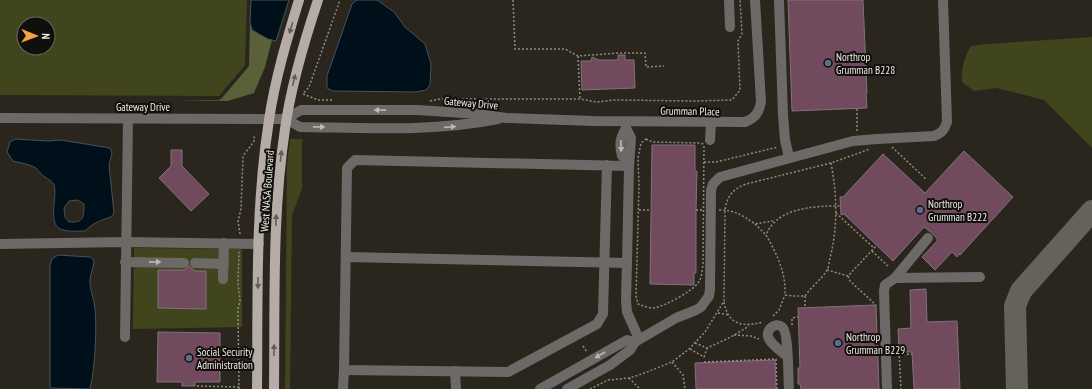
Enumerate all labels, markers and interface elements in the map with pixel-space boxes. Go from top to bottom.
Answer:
north arrow [16,16,56,56]
one-way arrow [288,22,294,34]
text: N [39,33,53,39]
place label: Northrop Grumman B228 [836,50,895,77]
marker: Northrop Grumman B228 [823,58,833,68]
one-way arrow [292,74,298,87]
street label: Gateway Drive [443,94,499,112]
street label: Gateway Drive [116,100,171,114]
street label: Grumman Place [660,103,720,119]
one-way arrow [373,107,386,113]
one-way arrow [444,123,456,130]
one-way arrow [313,124,325,131]
one-way arrow [618,140,624,153]
street label: West NASA Boulevard [257,150,277,232]
one-way arrow [278,150,284,162]
place label: Northrop Grumman B222 [928,197,987,224]
marker: Northrop Grumman B222 [915,205,925,215]
one-way arrow [273,213,279,226]
one-way arrow [149,259,161,266]
one-way arrow [255,277,261,290]
place label: Northrop Grumman B229 [846,330,905,357]
marker: Northrop Grumman B229 [833,338,843,348]
one-way arrow [271,343,277,356]
place label: Social Security Administration [197,345,253,372]
one-way arrow [594,351,606,358]
marker: Social Security Administration [184,353,194,363]

